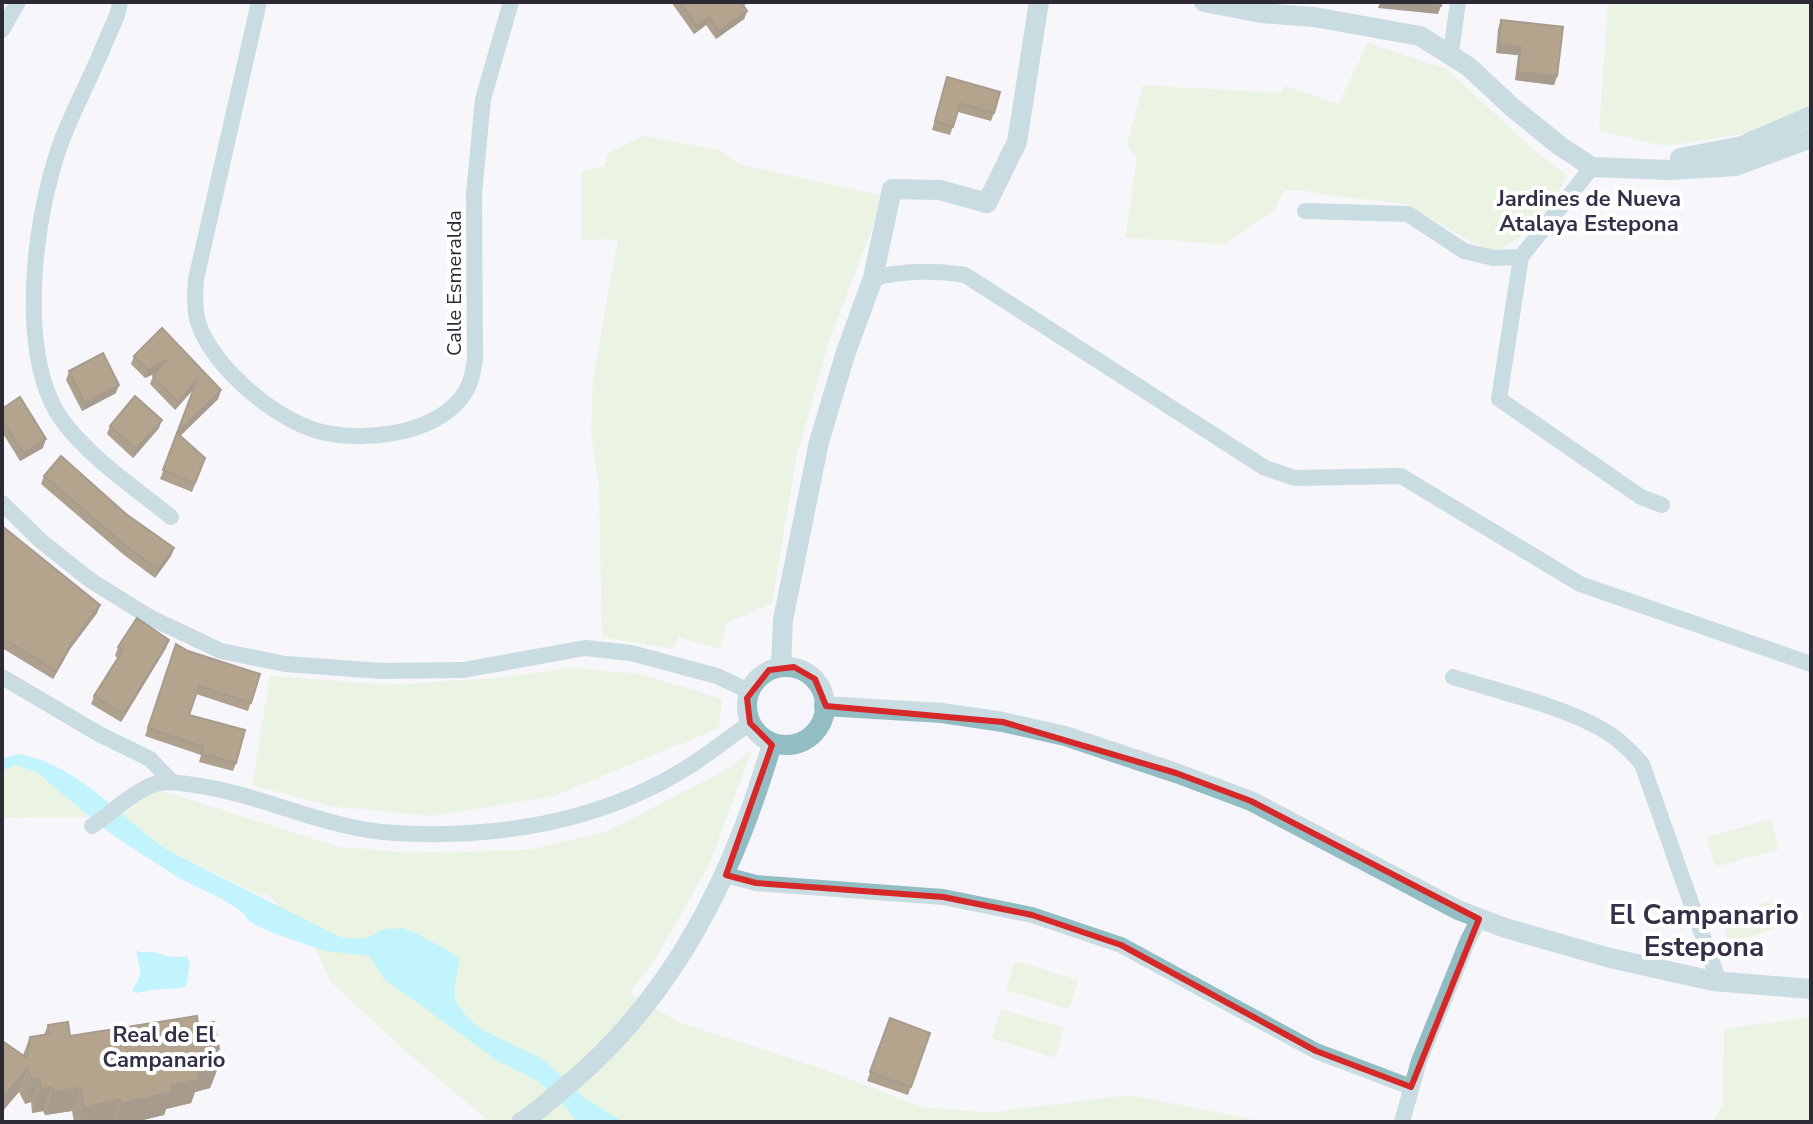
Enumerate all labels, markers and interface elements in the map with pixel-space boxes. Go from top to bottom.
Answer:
district label: Jardines de Nueva Atalaya Estepona [1496,184,1681,239]
street label: Calle Esmeralda [441,210,468,356]
district label: El Campanario Estepona [1609,896,1799,966]
district label: Real de El Campanario [103,1020,225,1075]

